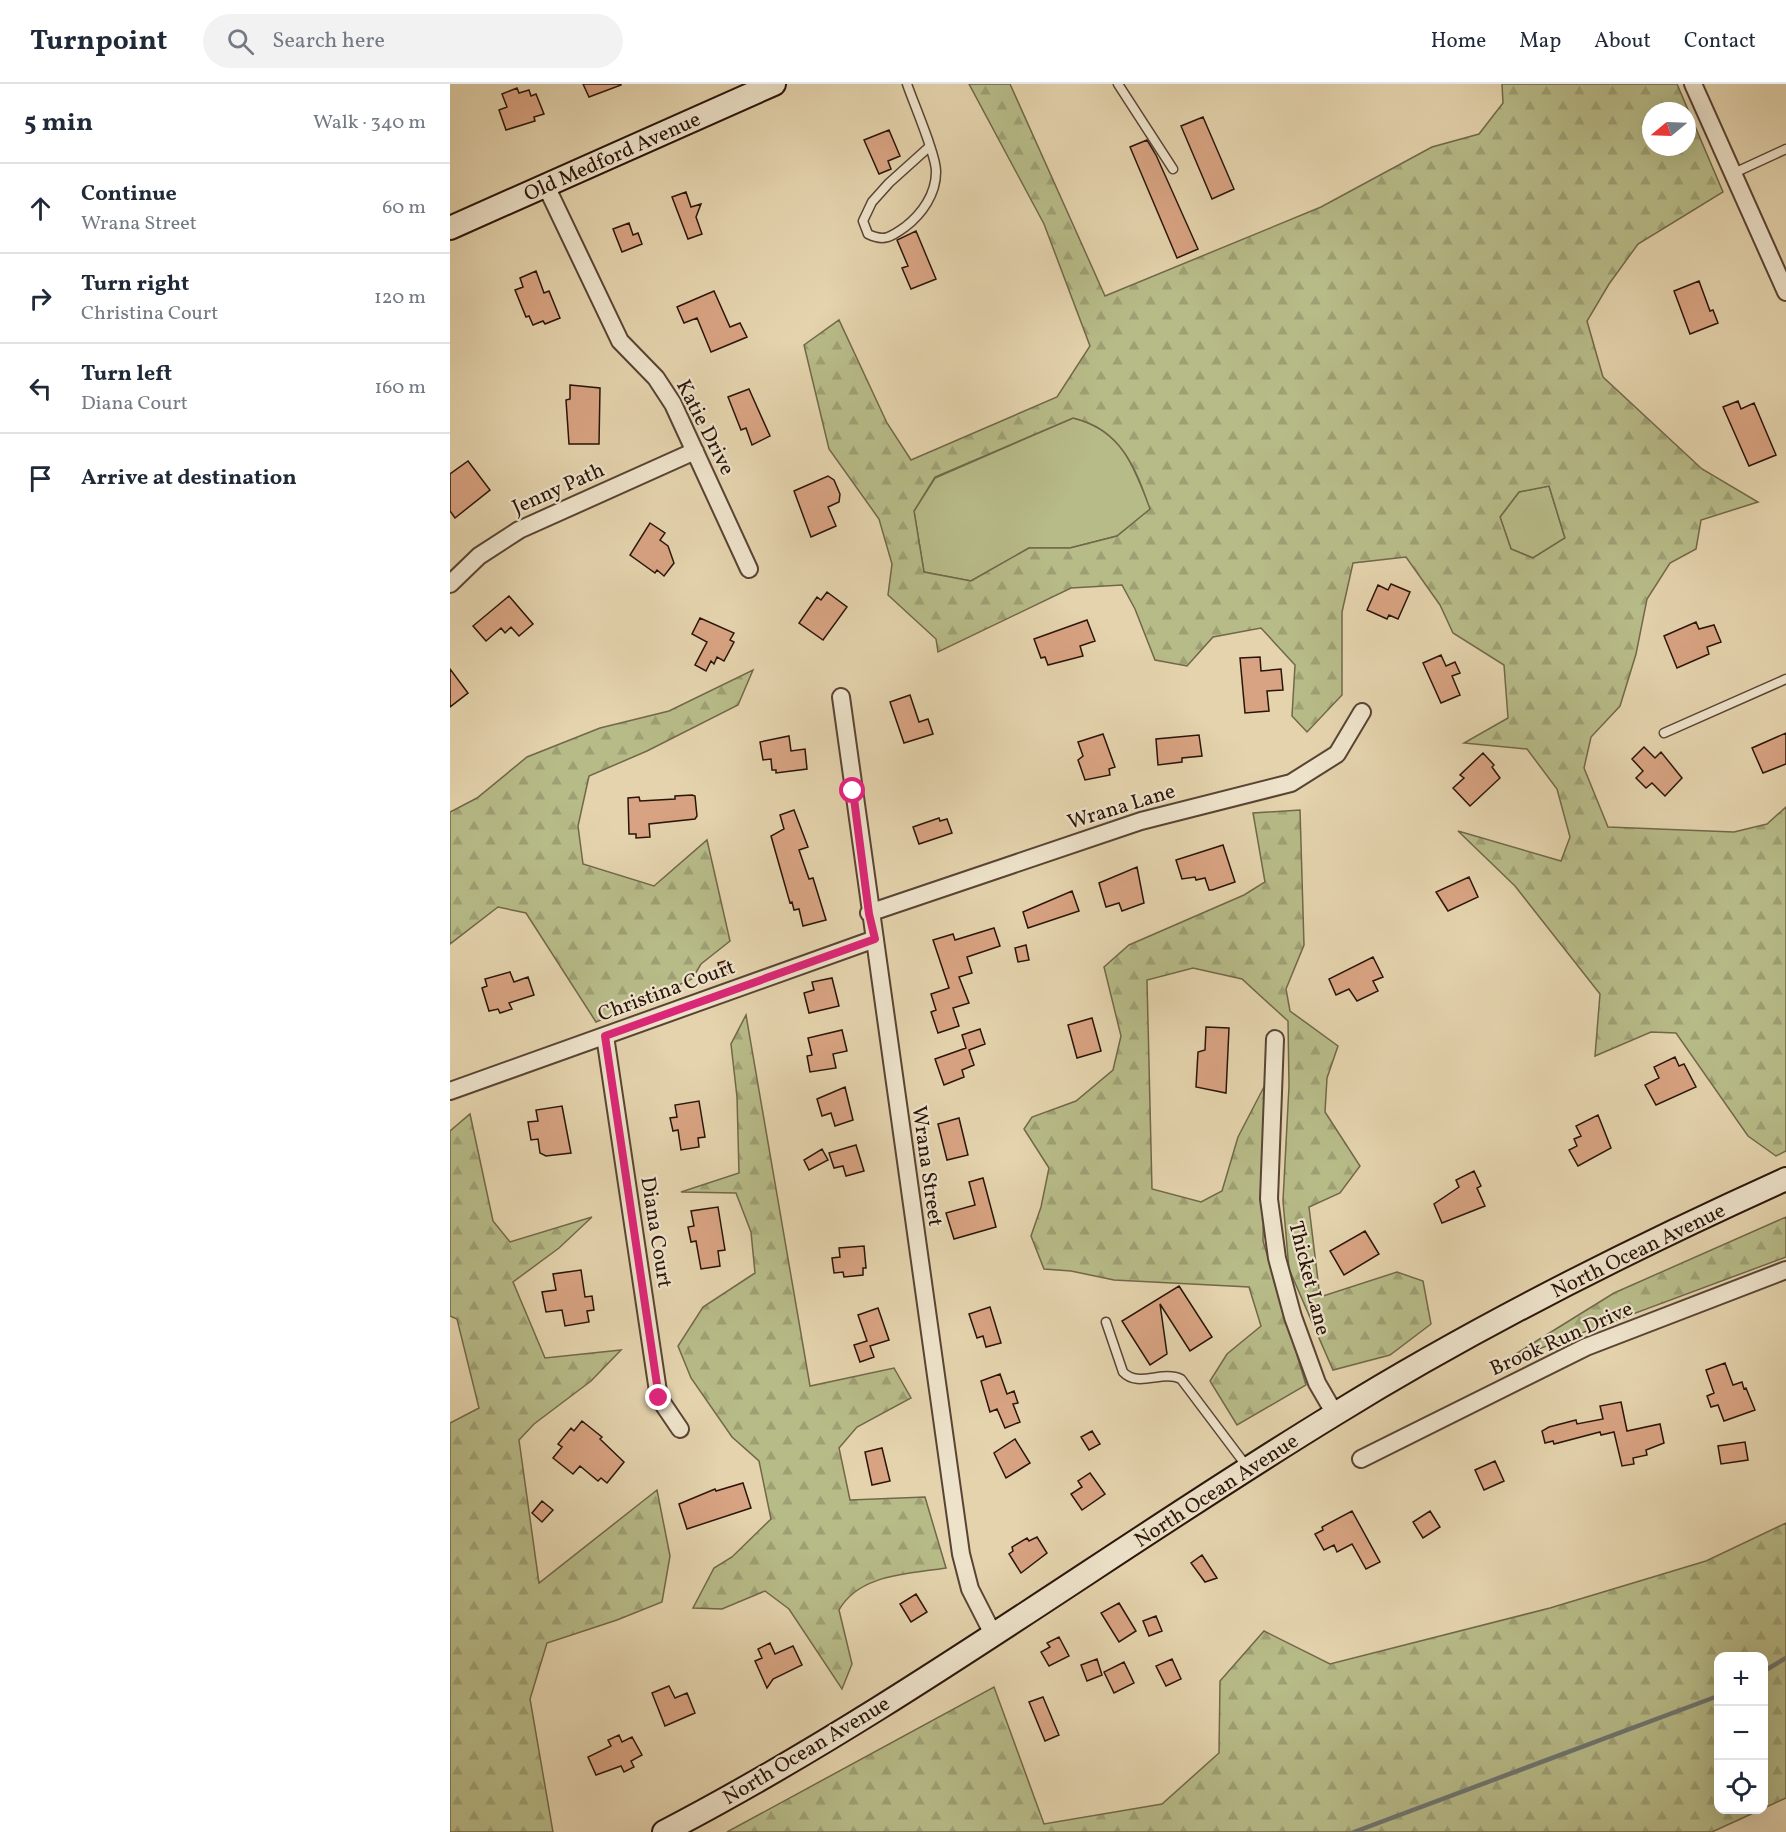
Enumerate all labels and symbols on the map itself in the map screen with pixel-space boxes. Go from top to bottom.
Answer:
north arrow [1642,102,1696,156]
street label: Old Medford Avenue [520,105,706,209]
street label: Katie Drive [668,375,741,480]
street label: Jenny Path [508,456,609,523]
route start [839,777,865,803]
street label: Wrana Lane [1064,777,1179,838]
street label: Christina Court [594,953,739,1030]
street label: Wrana Street [904,1104,949,1228]
street label: Diana Court [632,1175,679,1290]
street label: North Ocean Avenue [1547,1197,1731,1306]
street label: Thicket Lane [1280,1218,1337,1339]
street label: Brook Run Drive [1485,1295,1638,1384]
route end [645,1384,671,1410]
street label: North Ocean Avenue [1129,1427,1305,1555]
street label: North Ocean Avenue [718,1690,896,1813]

